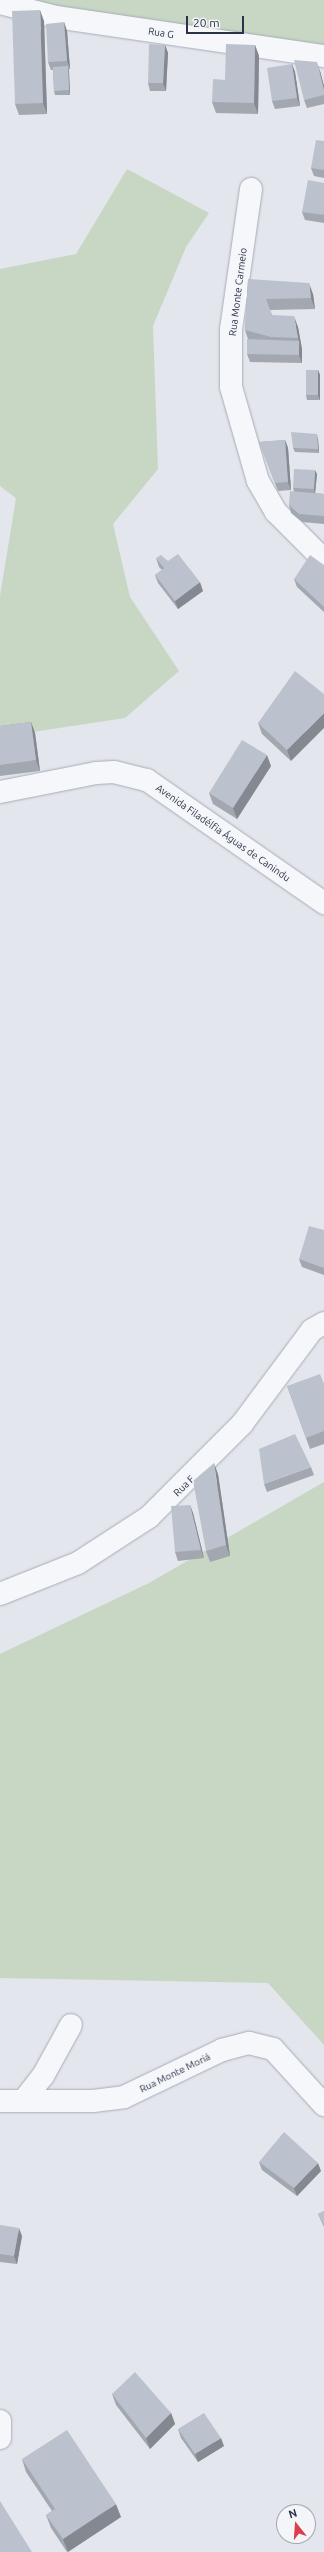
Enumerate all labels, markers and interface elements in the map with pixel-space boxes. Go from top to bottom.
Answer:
scale bar [188,8,246,34]
text: 20 m [193,16,220,29]
street label: Rua G [147,25,175,41]
street label: Rua Monte Carmeio [227,247,249,337]
street label: Avenida Filadélfia Águas de Canindu [153,782,293,884]
street label: Rua F [171,1473,197,1499]
street label: Rua Monte Moriá [138,2051,212,2095]
north arrow [276,2504,316,2544]
text: N [287,2507,298,2520]

